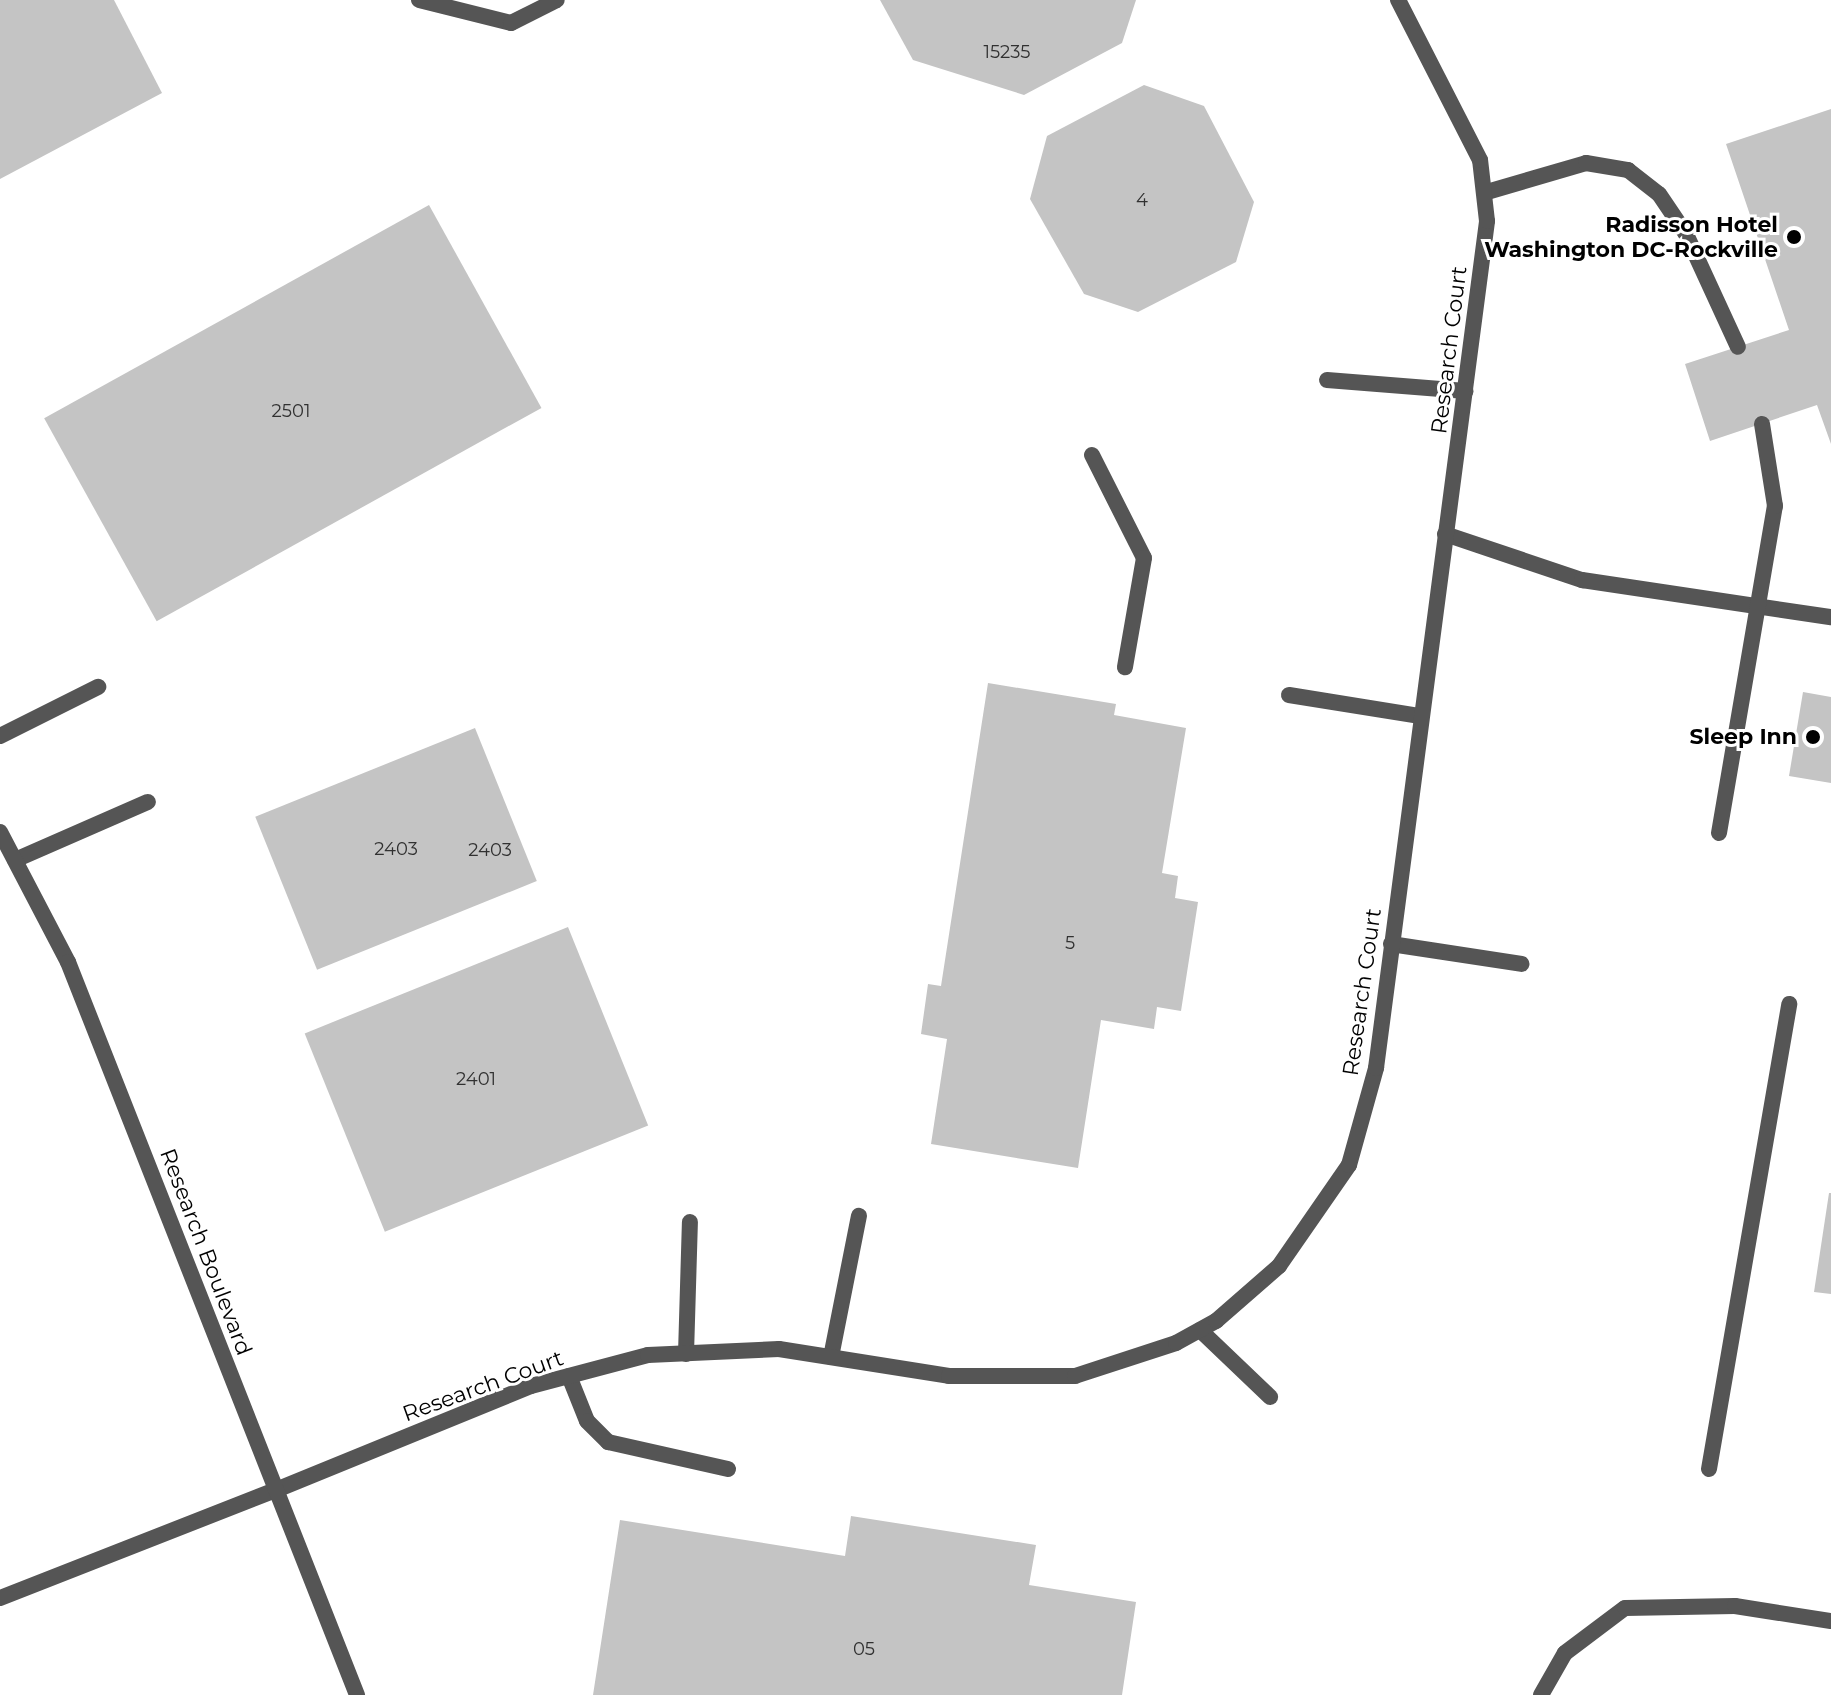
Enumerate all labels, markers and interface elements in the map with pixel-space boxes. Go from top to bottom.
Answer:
house number: 15235 [984,41,1030,63]
house number: 4 [1136,189,1148,211]
place label: Radisson Hotel Washington DC-Rockville [1484,211,1778,262]
marker: Radisson Hotel Washington DC-Rockville [1785,228,1803,246]
street label: Research Court [1426,265,1472,435]
house number: 2501 [272,400,310,422]
place label: Sleep Inn [1690,724,1797,750]
marker: Sleep Inn [1804,728,1822,746]
house number: 2403 [374,838,418,860]
house number: 2403 [468,839,512,861]
street label: Research Court [1337,906,1387,1078]
house number: 5 [1065,932,1075,954]
house number: 2401 [456,1068,496,1090]
street label: Research Boulevard [154,1145,258,1359]
street label: Research Court [399,1345,567,1427]
house number: 05 [853,1638,875,1660]

